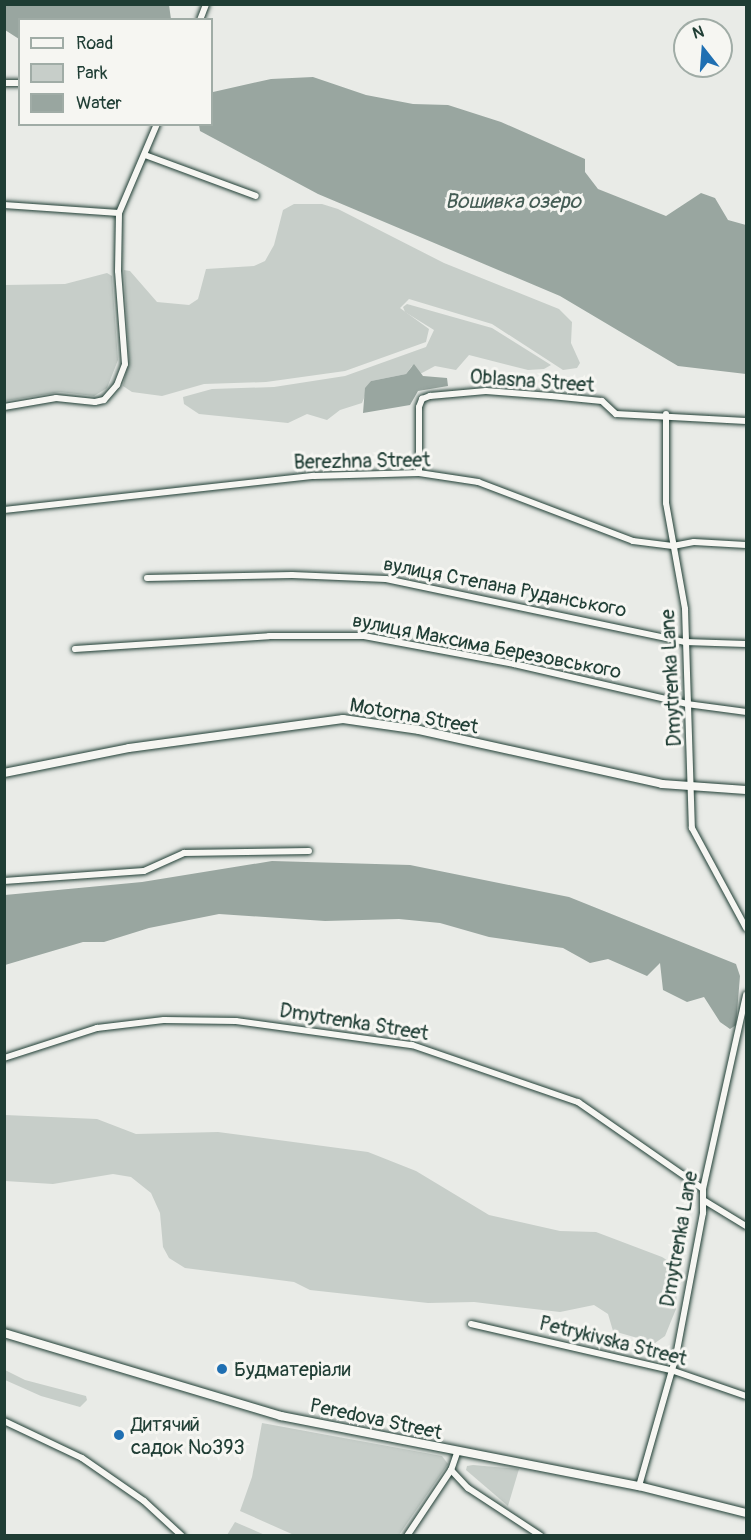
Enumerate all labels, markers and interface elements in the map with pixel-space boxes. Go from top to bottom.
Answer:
legend [18,18,213,126]
north arrow [673,18,733,78]
text: N [690,22,706,44]
text: Road [76,32,113,55]
text: Park [76,62,108,85]
text: Water [76,92,122,115]
water label: Вошивка озеро [445,189,581,215]
street label: Oblasna Street [469,365,595,397]
street label: Berezhna Street [293,448,431,474]
street label: вулиця Степана Руданського [381,552,629,622]
street label: вулиця Максима Березовського [351,608,623,684]
street label: Dmytrenka Lane [655,609,687,747]
street label: Motorna Street [348,693,480,739]
street label: Dmytrenka Street [278,998,430,1046]
street label: Dmytrenka Lane [655,1169,703,1309]
street label: Petrykivska Street [537,1311,689,1371]
place label: Будматеріали [234,1357,351,1381]
marker: Будматеріали [215,1362,229,1376]
street label: Peredova Street [308,1393,444,1445]
place label: Дитячий садок №393 [131,1412,245,1459]
marker: Дитячий садок №393 [112,1428,126,1442]

